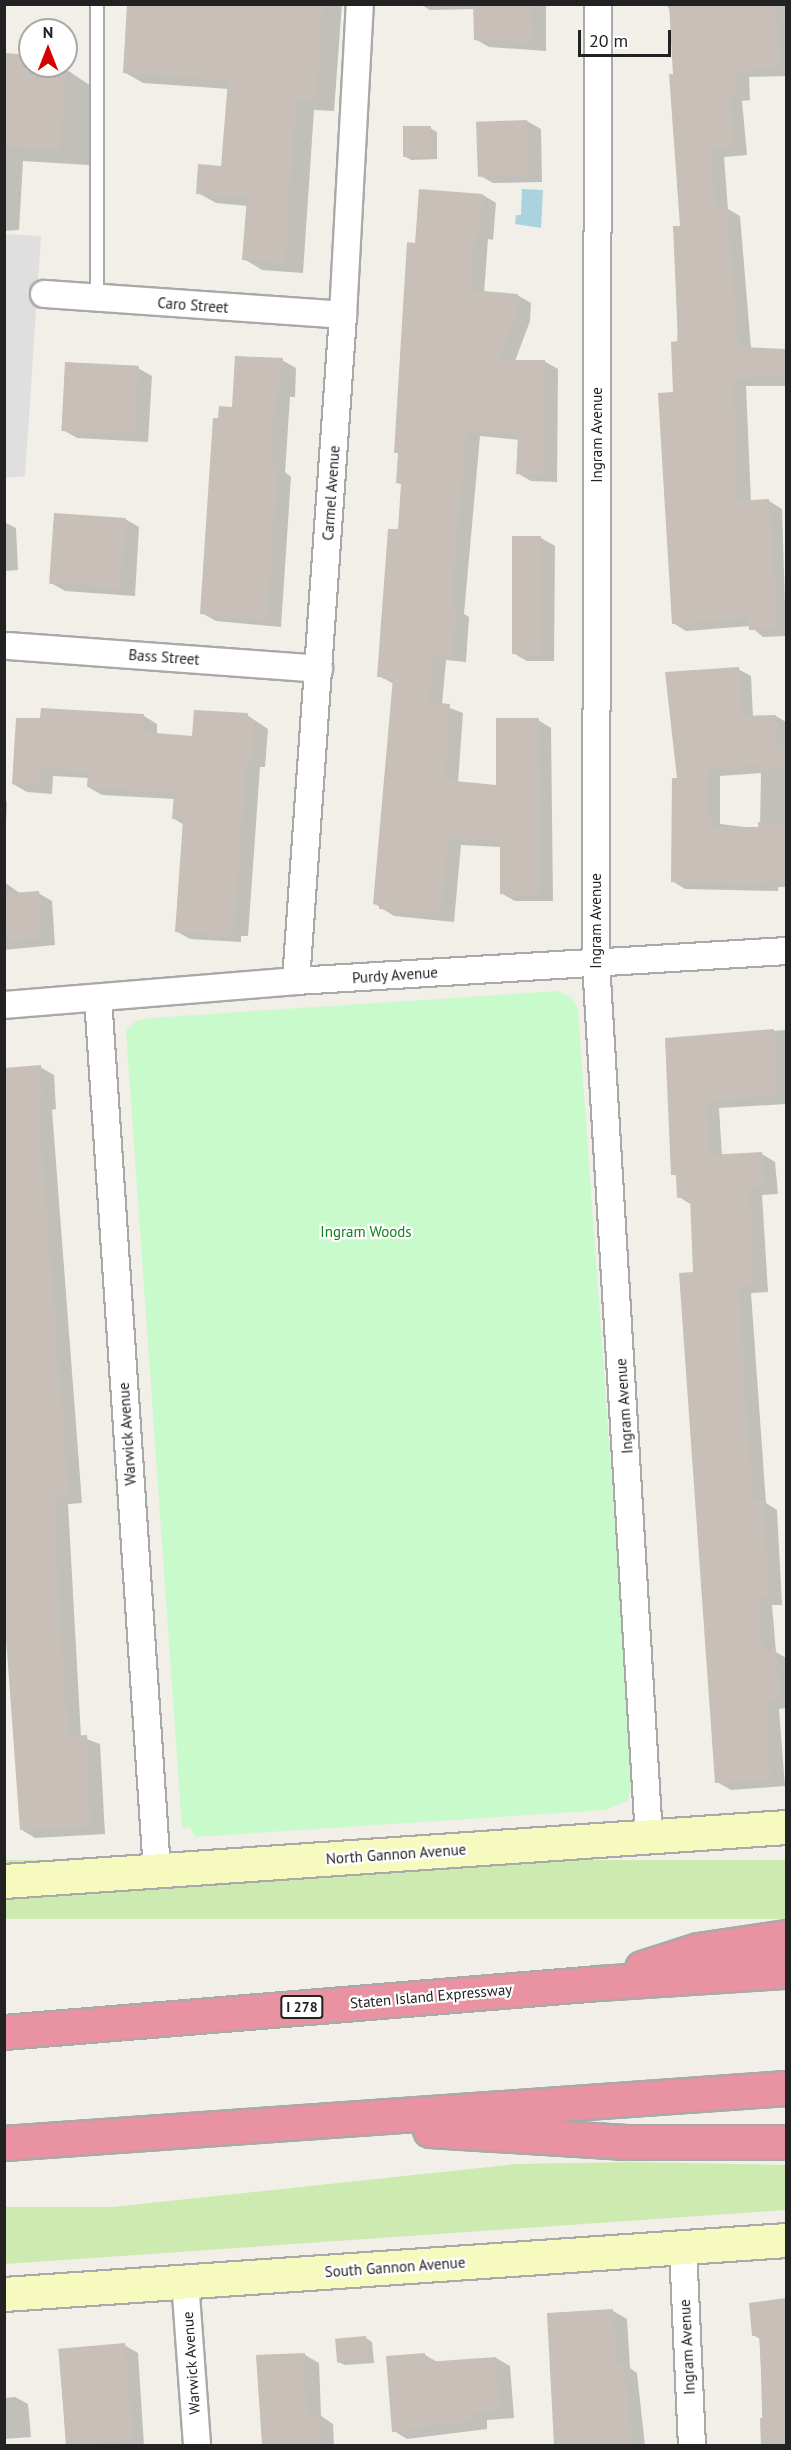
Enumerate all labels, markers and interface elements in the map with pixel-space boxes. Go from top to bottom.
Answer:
north arrow [18,18,78,78]
scale bar [581,18,674,56]
text: N [43,22,53,42]
text: 20 m [589,29,628,52]
street label: Caro Street [157,294,229,316]
street label: Ingram Avenue [588,387,606,483]
street label: Carmel Avenue [319,445,343,541]
street label: Bass Street [128,646,200,668]
street label: Ingram Avenue [587,873,605,969]
street label: Purdy Avenue [351,963,439,987]
park label: Ingram Woods [320,1223,412,1241]
street label: Ingram Avenue [612,1357,636,1455]
street label: Warwick Avenue [114,1381,140,1487]
street label: North Gannon Avenue [325,1840,467,1868]
street label: Staten Island Expressway [349,1980,513,2012]
road number: I 278 [280,1996,324,2018]
street label: South Gannon Avenue [324,2253,466,2281]
street label: Ingram Avenue [675,2298,699,2396]
street label: Warwick Avenue [178,2310,204,2416]

